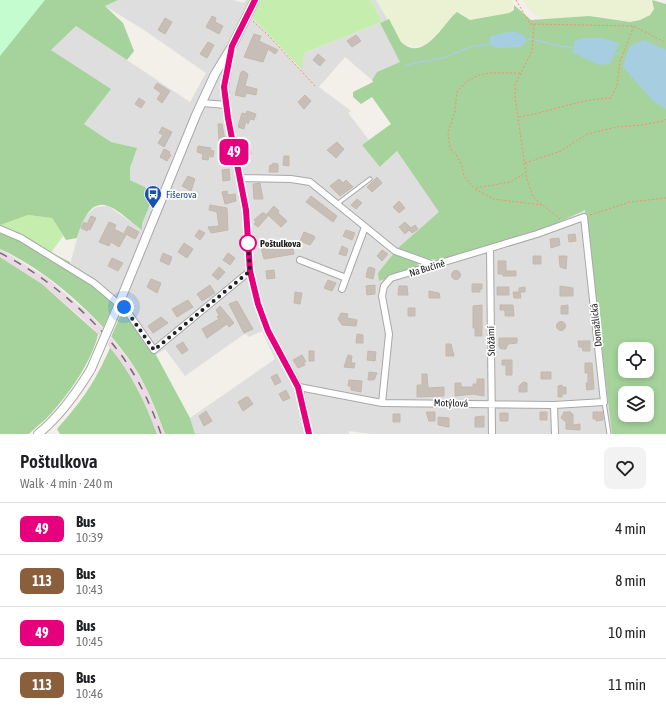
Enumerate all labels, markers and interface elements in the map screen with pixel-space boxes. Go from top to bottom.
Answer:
line badge: 49 [216,139,252,165]
text: 49 [227,144,241,160]
bus stop icon: Fišerova [143,184,163,209]
place label: Fišerova [166,189,197,200]
marker: Poštulkova [239,234,257,252]
place label: Poštulkova [260,238,301,249]
street label: Na Bučině [408,257,447,279]
your location [114,297,134,317]
street label: Domažlická [588,302,604,347]
street label: Stožární [485,325,497,356]
map controls [618,342,654,422]
button: locate [618,342,654,378]
button: layers [618,386,654,422]
street label: Motýlová [434,397,469,409]
button: heart [604,447,646,489]
text: Poštulkova [20,450,98,472]
text: Walk · 4 min · 240 m [20,476,113,491]
text: Bus [76,513,96,530]
text: 4 min [615,520,646,537]
text: 49 [35,521,49,537]
text: 10:39 [76,530,103,545]
text: Bus [76,565,96,582]
text: 8 min [615,572,646,589]
text: 113 [32,573,52,589]
text: 10:43 [76,582,103,597]
text: Bus [76,617,96,634]
text: 10 min [608,624,646,641]
text: 49 [35,625,49,641]
text: 10:45 [76,634,103,649]
text: Bus [76,669,96,686]
text: 11 min [608,676,646,693]
text: 113 [32,677,52,693]
text: 10:46 [76,686,103,701]

